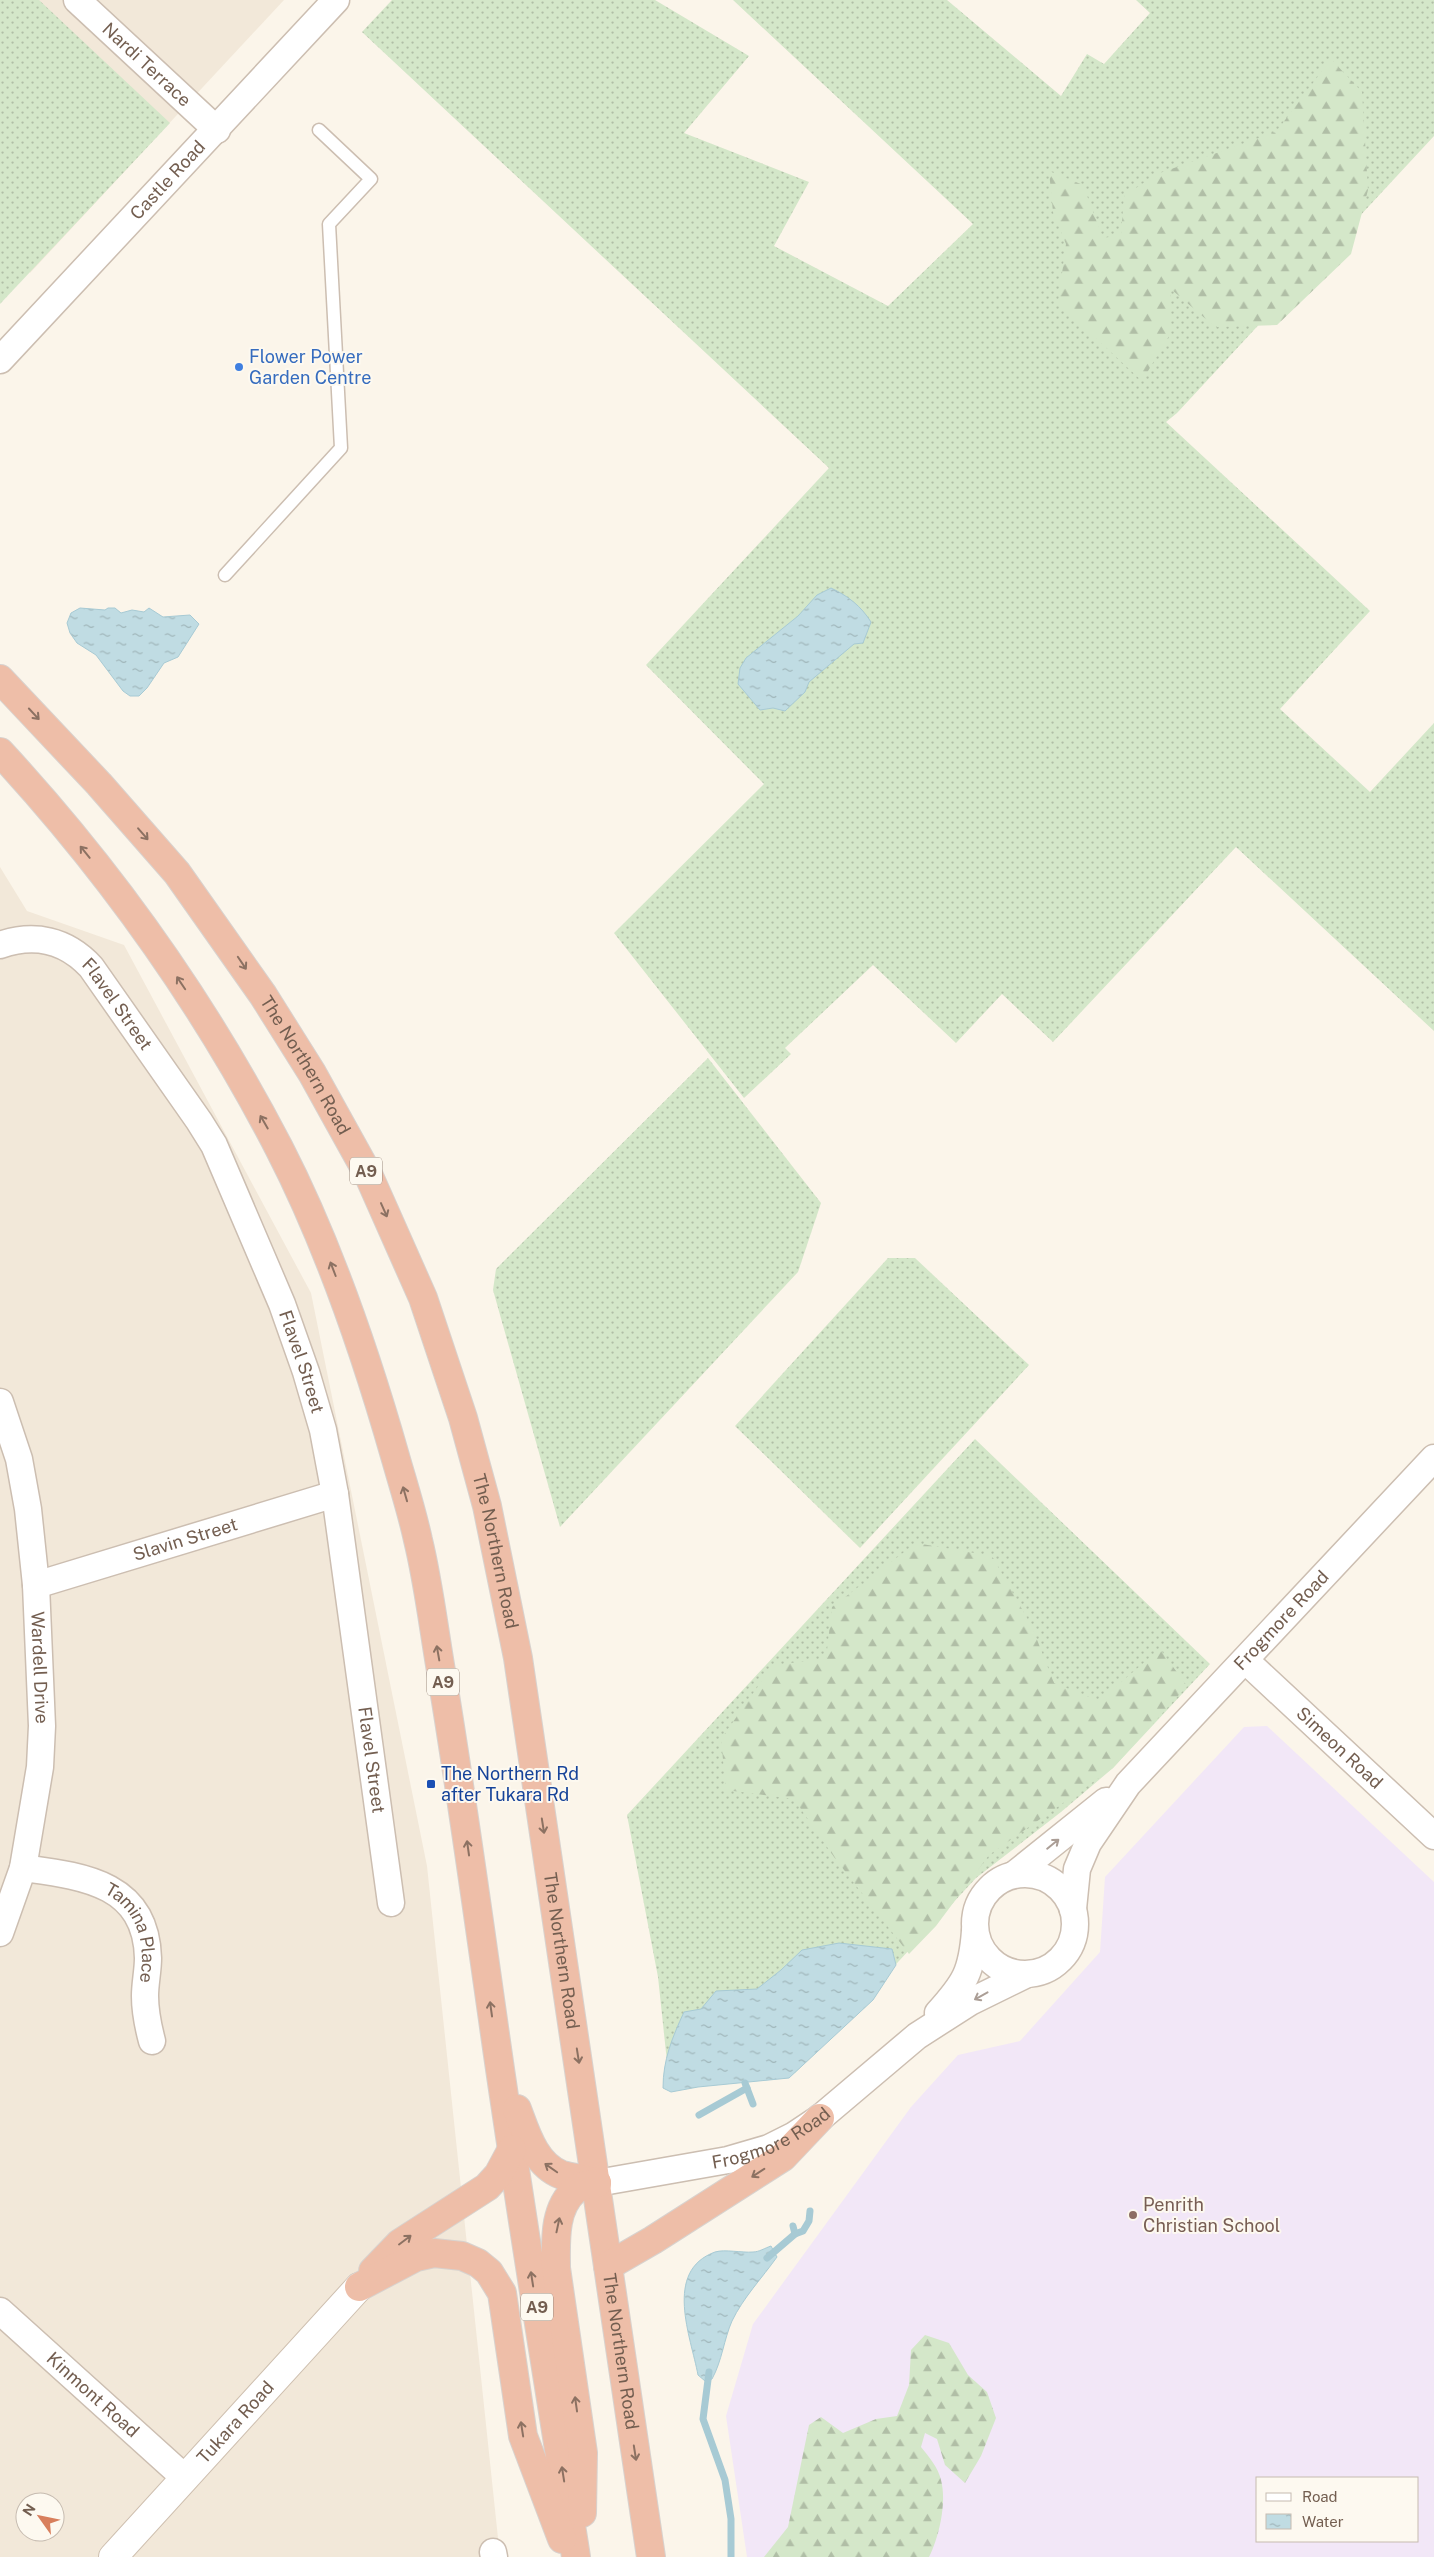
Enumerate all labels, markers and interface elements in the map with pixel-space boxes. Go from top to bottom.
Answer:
street label: Nardi Terrace [98,18,196,111]
street label: Castle Road [126,136,209,224]
place label: Flower Power Garden Centre [249,346,371,388]
marker: Flower Power Garden Centre [233,361,245,373]
one-way arrow [28,708,40,721]
one-way arrow [138,828,149,841]
one-way arrow [80,845,91,858]
street label: Flavel Street [78,953,157,1054]
one-way arrow [237,956,247,970]
one-way arrow [176,976,186,990]
street label: The Northern Road [256,992,355,1138]
one-way arrow [259,1116,269,1130]
road number: A9 [350,1158,382,1184]
one-way arrow [379,1202,389,1217]
one-way arrow [328,1262,337,1278]
street label: Flavel Street [275,1307,329,1416]
street label: The Northern Road [469,1471,523,1631]
one-way arrow [400,1487,410,1503]
street label: Slavin Street [130,1513,240,1565]
street label: Frogmore Road [1229,1566,1333,1674]
street label: Wardell Drive [27,1611,53,1724]
one-way arrow [432,1646,442,1662]
road number: A9 [427,1668,459,1695]
street label: Simeon Road [1292,1702,1387,1793]
street label: Flavel Street [354,1705,390,1814]
place label: The Northern Rd after Tukara Rd [441,1763,579,1805]
marker: The Northern Rd after Tukara Rd [425,1778,437,1790]
one-way arrow [539,1817,549,1833]
one-way arrow [1046,1839,1059,1850]
one-way arrow [463,1841,473,1857]
street label: The Northern Road [540,1871,584,2030]
street label: Tamina Place [102,1878,159,1984]
one-way arrow [975,1992,989,2002]
one-way arrow [486,2002,496,2018]
one-way arrow [573,2047,583,2063]
street label: Frogmore Road [710,2103,834,2173]
one-way arrow [545,2163,559,2173]
one-way arrow [751,2168,765,2179]
place label: Penrith Christian School [1143,2194,1280,2236]
marker: Penrith Christian School [1127,2209,1139,2221]
one-way arrow [554,2218,564,2234]
one-way arrow [398,2235,412,2245]
one-way arrow [527,2272,537,2288]
street label: The Northern Road [599,2272,643,2431]
road number: A9 [521,2294,553,2320]
street label: Kinmont Road [43,2347,144,2441]
street label: Tukara Road [192,2377,278,2468]
one-way arrow [570,2396,580,2412]
one-way arrow [517,2421,527,2437]
one-way arrow [631,2444,641,2460]
one-way arrow [558,2467,568,2483]
legend [1256,2477,1419,2542]
text: Road [1302,2488,1338,2505]
north arrow [15,2492,65,2542]
text: N [19,2501,39,2519]
text: Water [1302,2513,1344,2530]

